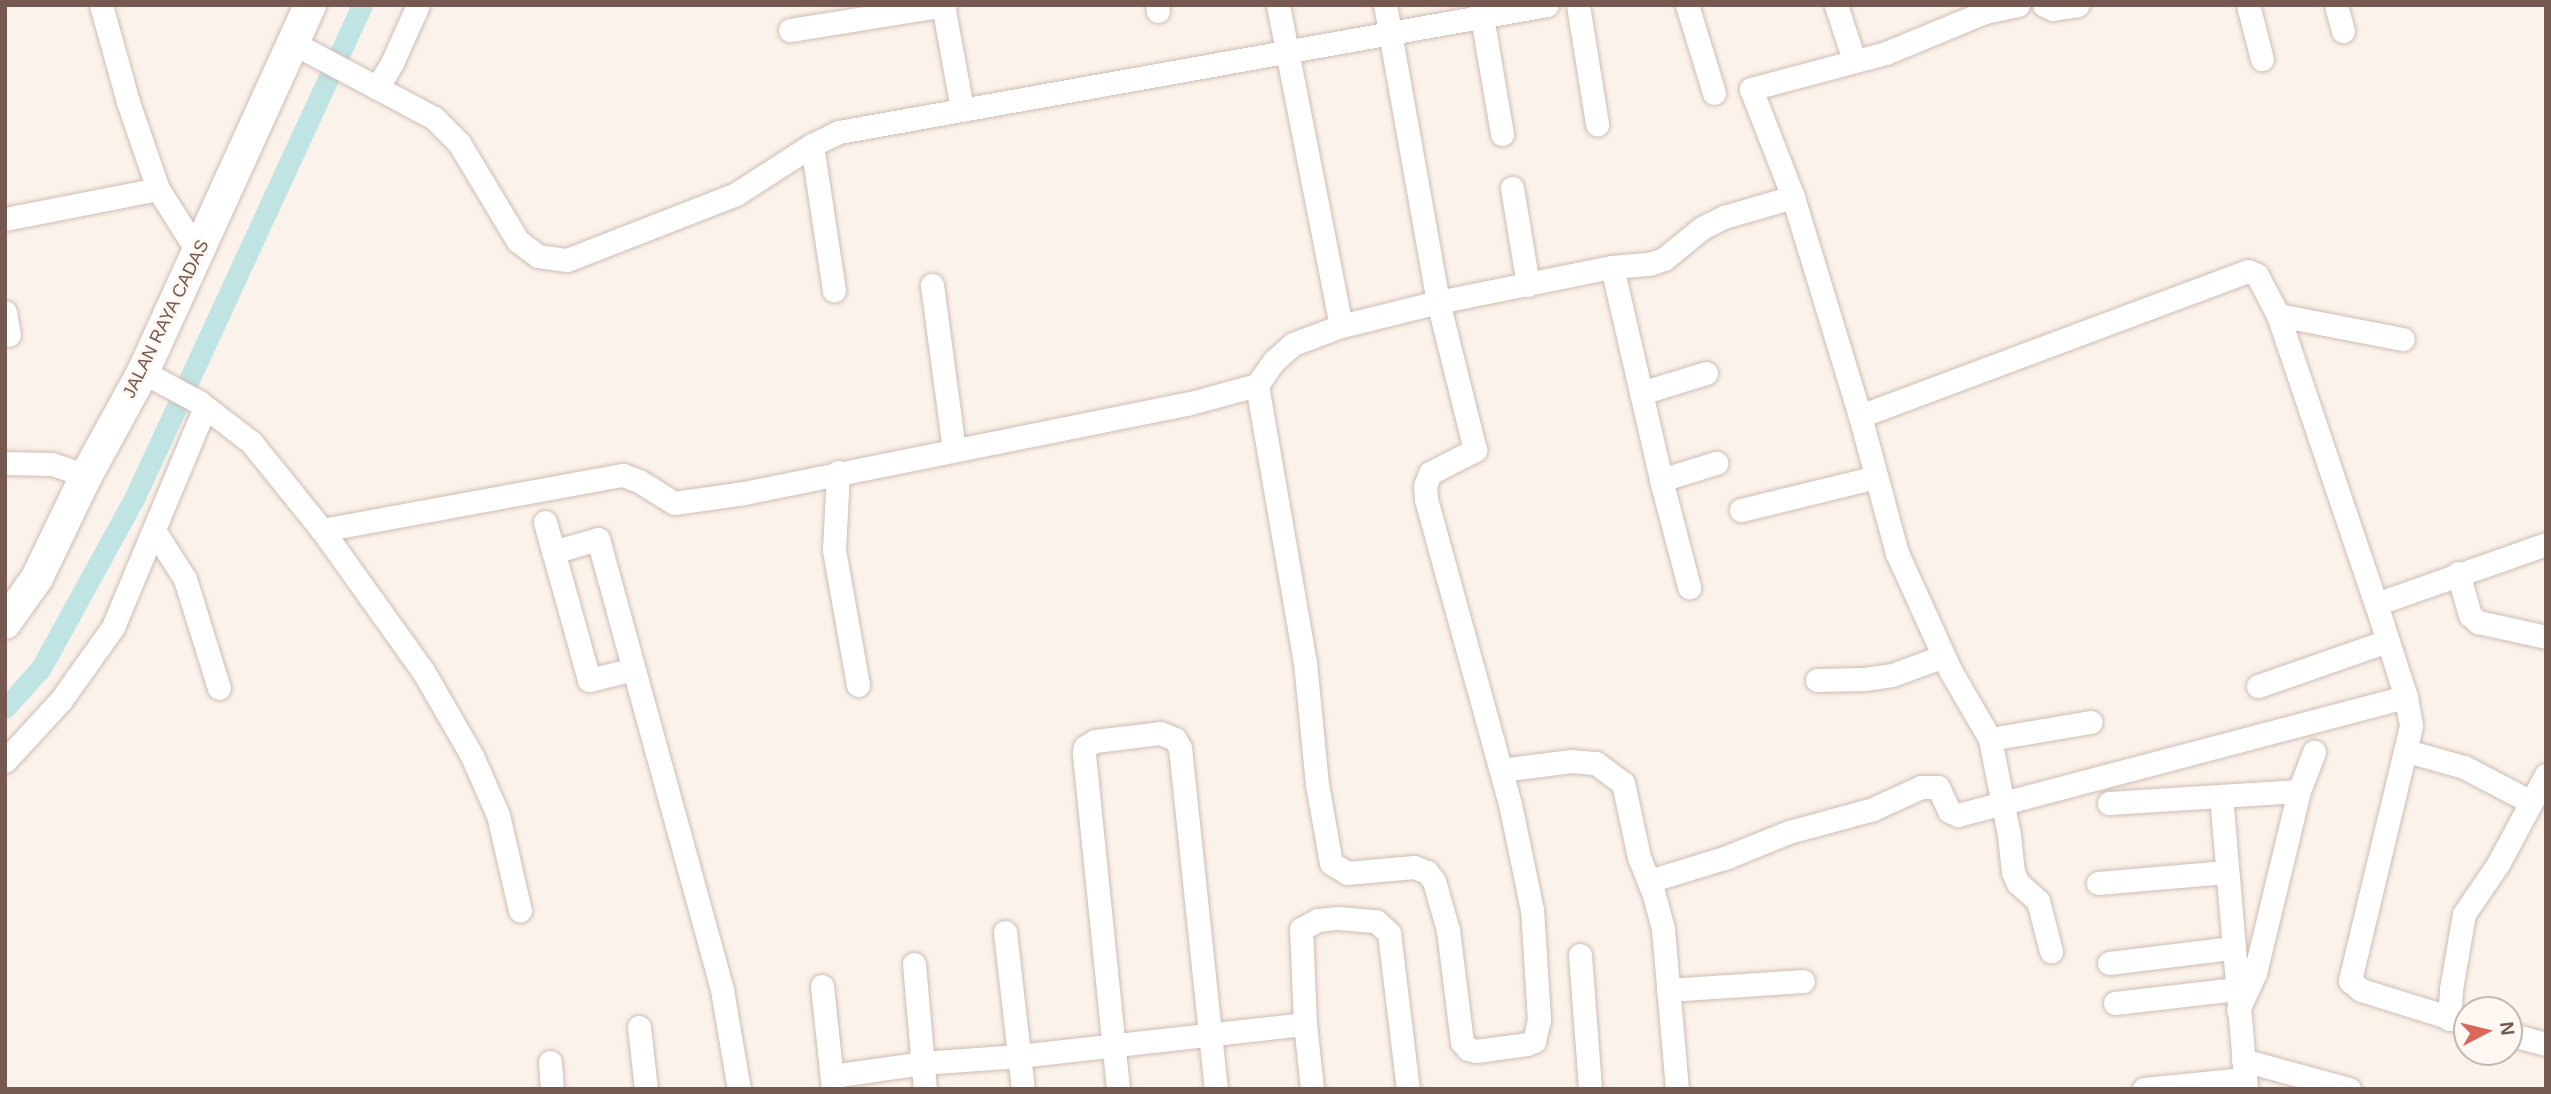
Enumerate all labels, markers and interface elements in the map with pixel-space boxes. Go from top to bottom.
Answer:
street label: JALAN RAYA CADAS [118,236,214,402]
north arrow [2453,996,2523,1066]
text: N [2496,1021,2519,1037]

